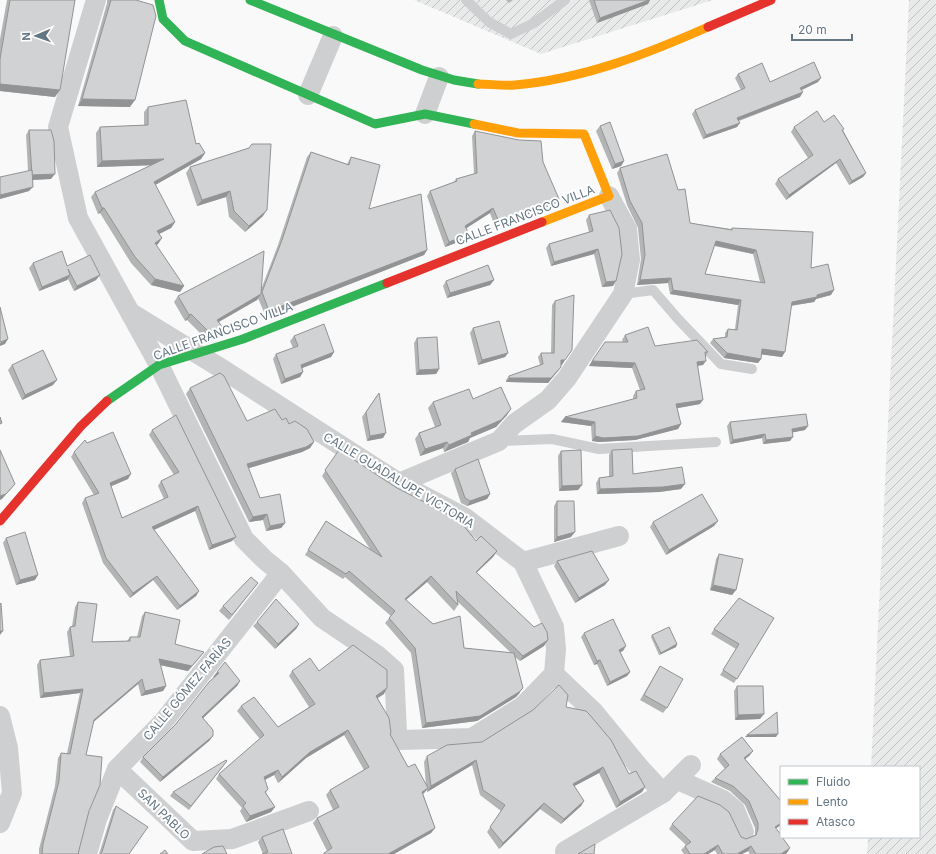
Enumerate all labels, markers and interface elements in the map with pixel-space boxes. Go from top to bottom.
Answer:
north arrow [16,16,56,56]
scale bar [792,16,852,42]
text: 20 m [798,22,827,37]
text: N [19,32,33,41]
street label: CALLE FRANCISCO VILLA [453,182,597,248]
street label: CALLE FRANCISCO VILLA [151,299,295,363]
street label: CALLE GUADALUPE VICTORIA [321,429,477,531]
street label: CALLE GÓMEZ FARÍAS [140,634,234,743]
legend [780,766,920,838]
text: Fluido [816,774,851,789]
street label: SAN PABLO [135,785,193,843]
text: Lento [816,794,848,809]
text: Atasco [816,814,855,829]

